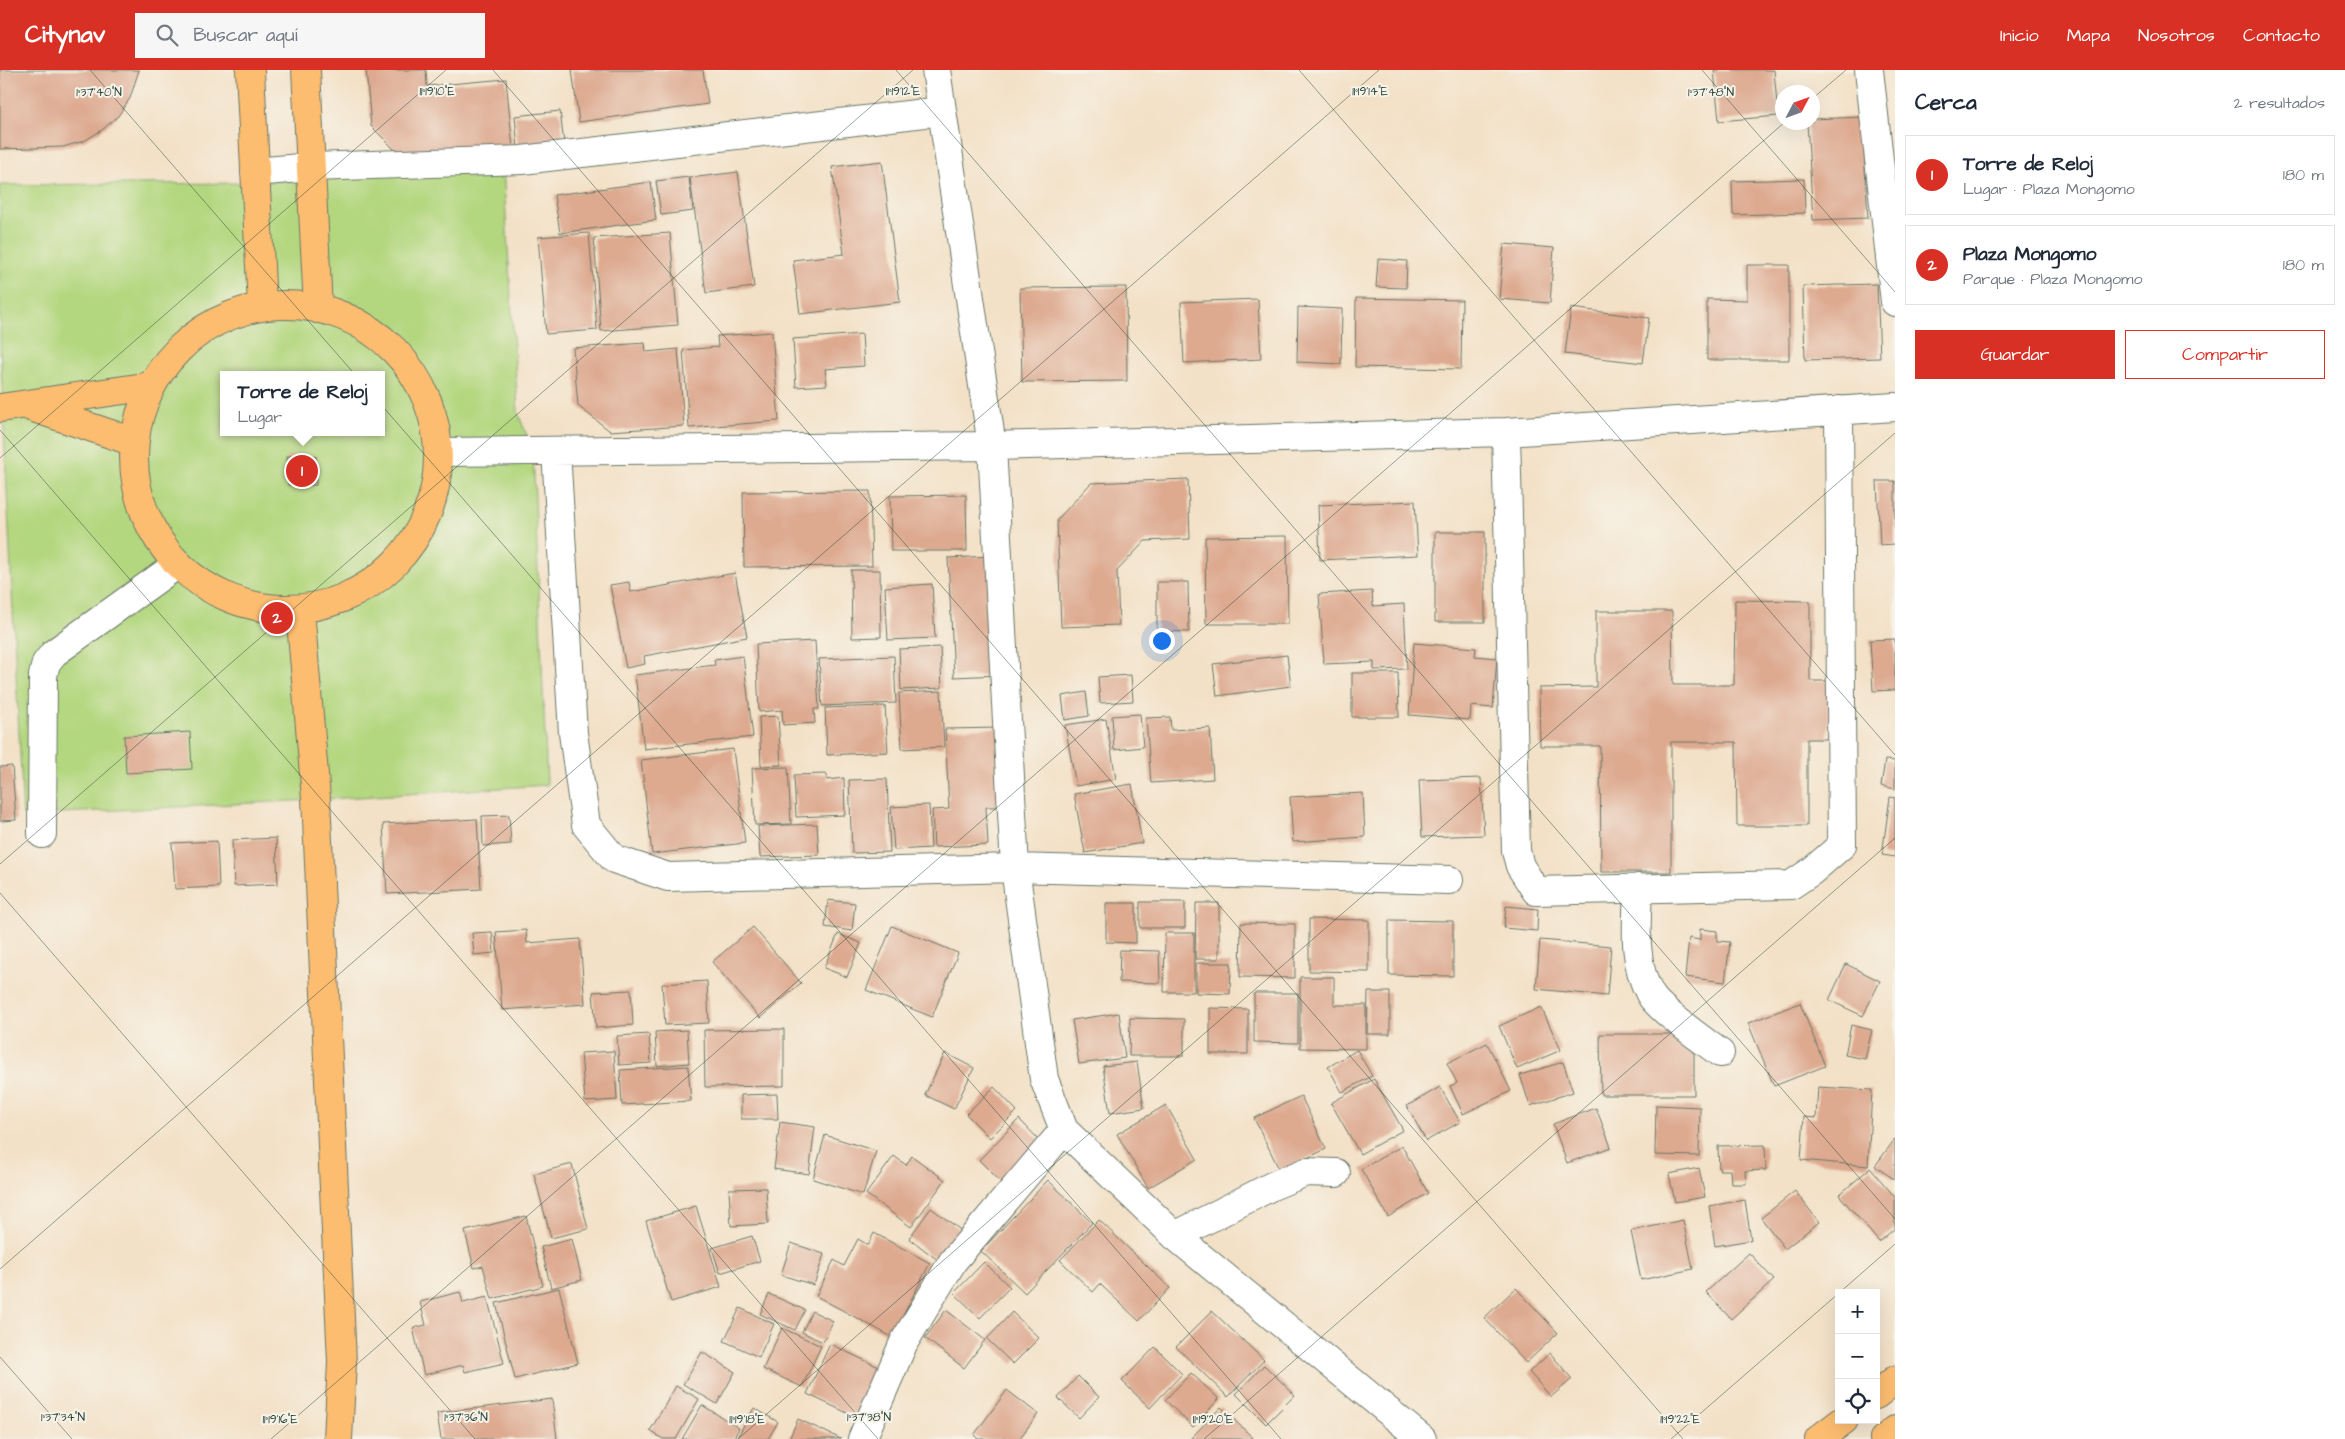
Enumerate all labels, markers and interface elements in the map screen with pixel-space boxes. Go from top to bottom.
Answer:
search box [135,13,485,58]
text: Citynav [25,18,105,52]
icon: search [153,21,181,49]
text: Buscar aquí [193,22,298,49]
text: Inicio [2000,23,2039,48]
text: Mapa [2067,23,2110,48]
text: Nosotros [2138,23,2215,48]
text: Contacto [2243,23,2320,48]
text: 11°19'10"E [419,83,455,100]
text: 11°19'12"E [886,83,920,100]
text: 11°19'14"E [1352,83,1388,100]
text: 1°37'40"N [76,84,122,101]
text: 1°37'48"N [1688,84,1734,101]
north arrow [1775,85,1820,130]
text: Cerca [1915,88,1977,117]
text: 2 resultados [2233,92,2325,114]
text: Torre de Reloj [1963,151,2093,178]
text: 1 [1931,164,1933,186]
text: 180 m [2283,164,2324,186]
text: Lugar · Plaza Mongomo [1963,178,2135,200]
text: Plaza Mongomo [1963,241,2096,268]
text: 2 [1927,254,1937,276]
text: 180 m [2283,254,2324,276]
text: Parque · Plaza Mongomo [1963,268,2143,290]
button: Guardar [1915,330,2115,379]
button: Compartir [2125,330,2325,379]
popup [220,371,385,436]
text: Torre de Reloj [238,379,367,406]
text: Lugar [238,406,282,428]
pin: 1 [286,452,318,490]
pin: 2 [261,599,293,637]
your location [1149,628,1175,654]
map controls [1835,1289,1880,1424]
button: + [1835,1289,1880,1334]
button: − [1835,1334,1880,1379]
button: locate [1835,1379,1880,1424]
text: 1°37'34"N [41,1409,86,1426]
text: 1°37'36"N [444,1409,488,1426]
text: 1°37'38"N [847,1409,891,1426]
text: 11°19'16"E [262,1411,298,1428]
text: 11°19'18"E [729,1411,765,1428]
text: 11°19'20"E [1193,1411,1233,1428]
text: 11°19'22"E [1660,1411,1700,1428]

